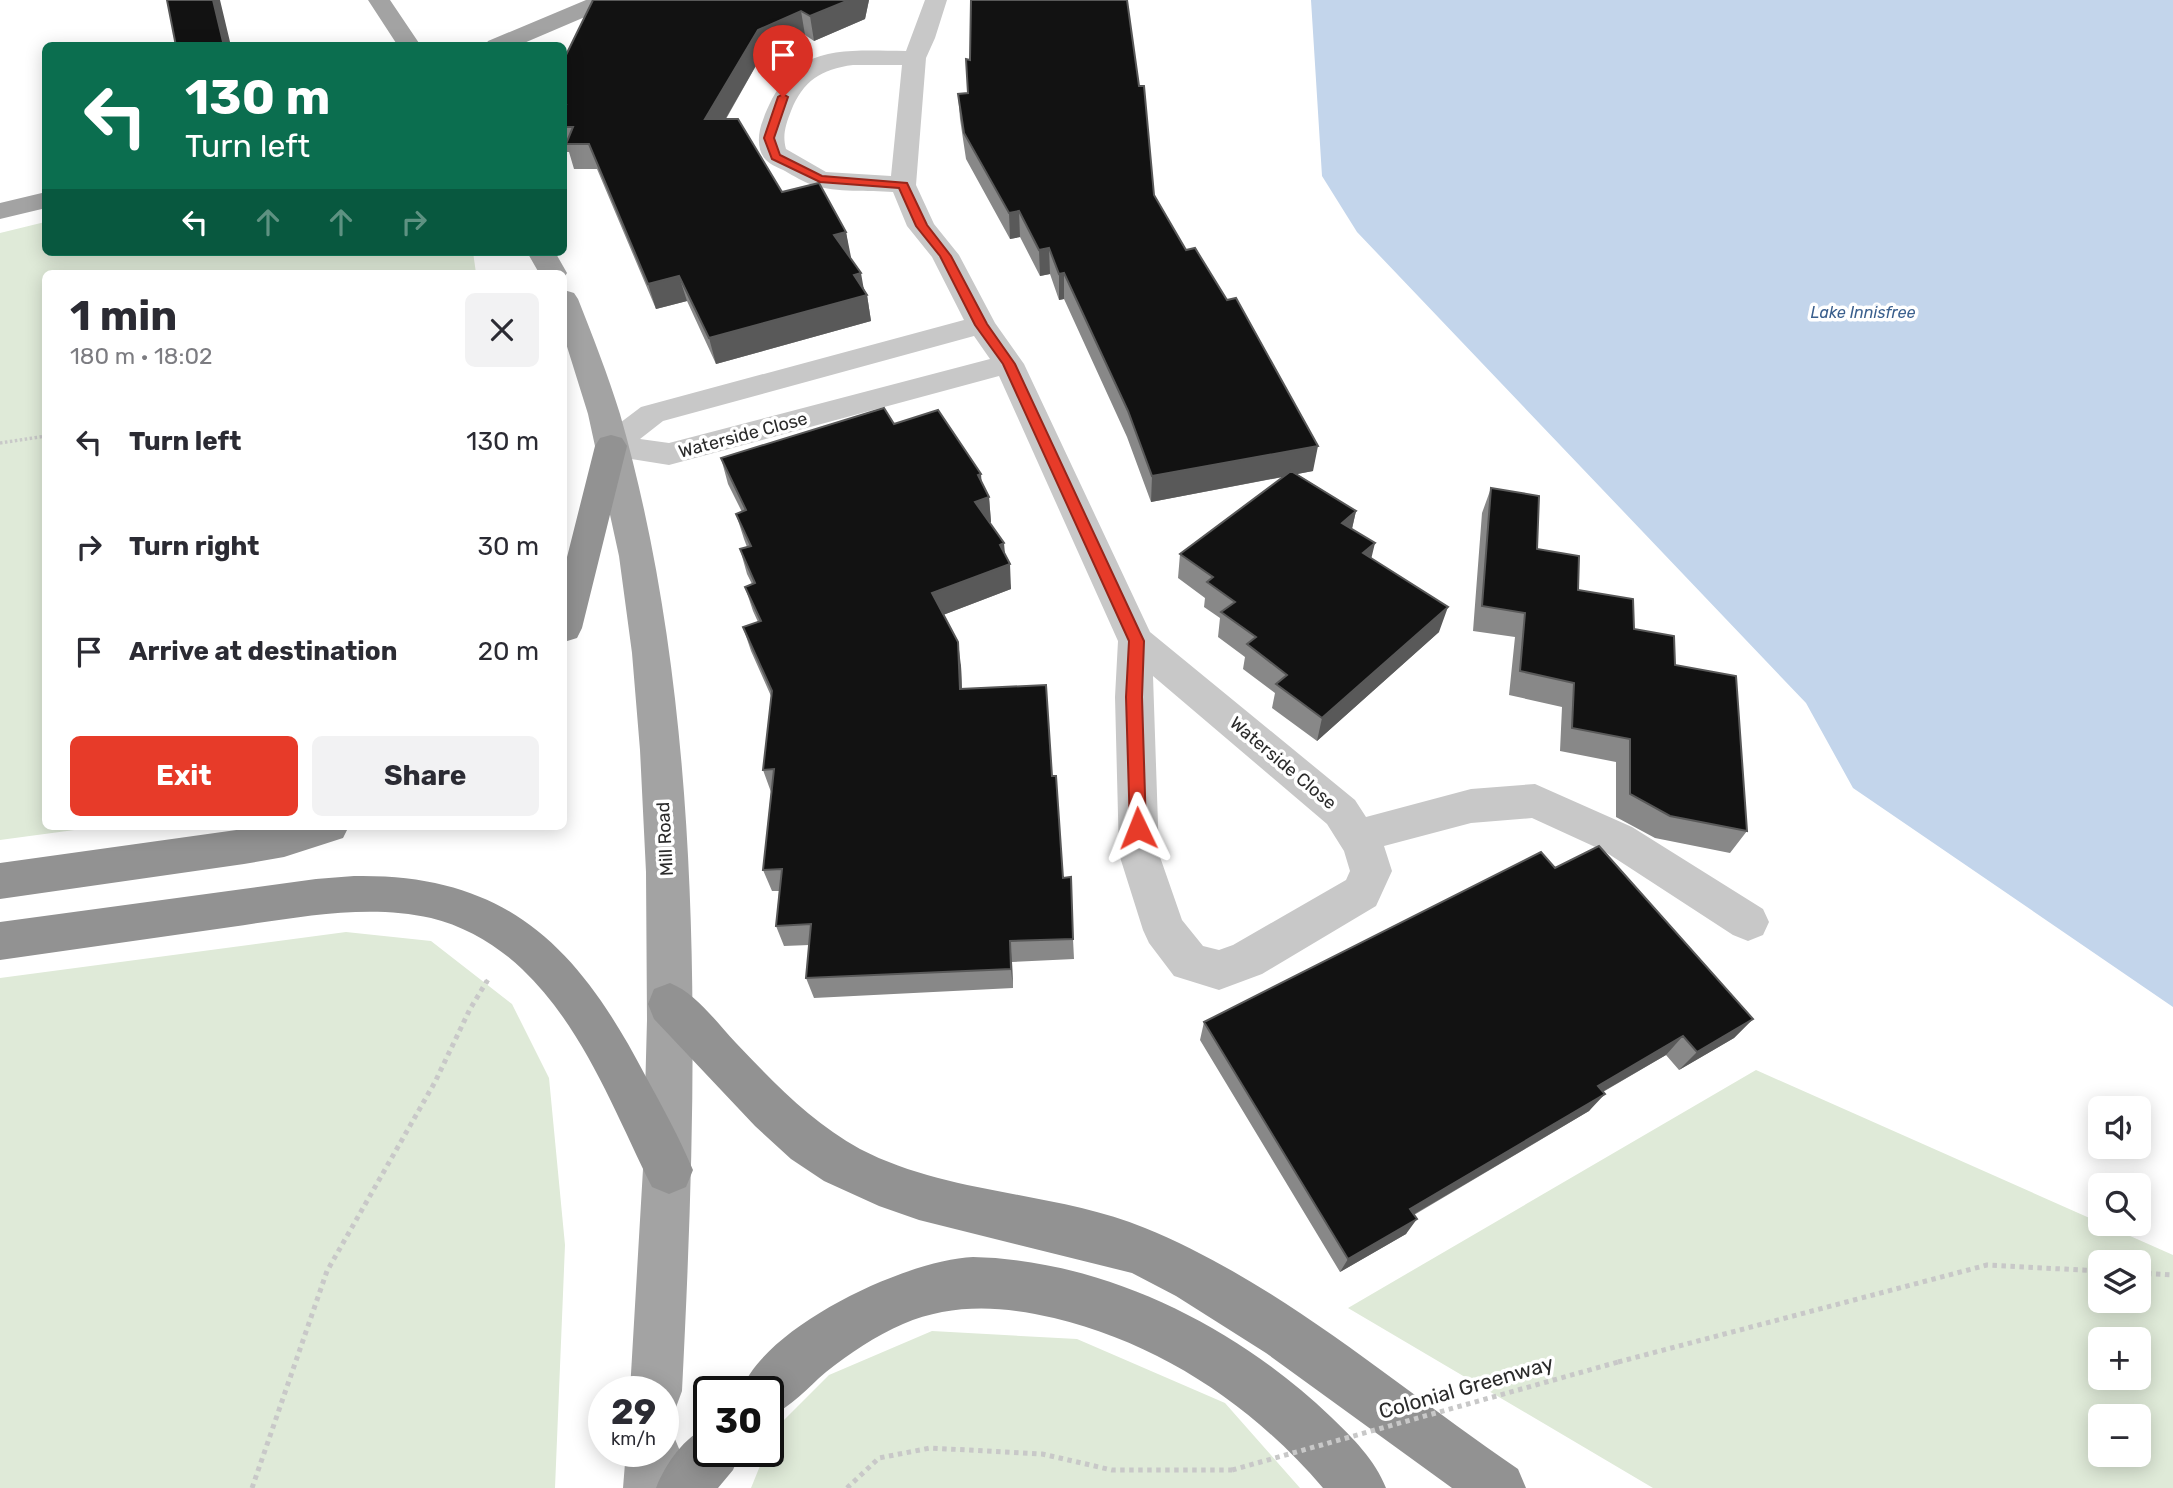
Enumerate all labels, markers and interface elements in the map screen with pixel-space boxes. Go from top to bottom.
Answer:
pin [753,25,813,97]
icon: arrive [764,36,802,74]
text: 130 m [185,68,330,126]
icon: left [70,70,161,161]
text: Turn left [185,127,310,165]
icon: left [176,203,214,241]
icon: ahead [249,203,287,241]
icon: ahead [322,203,360,241]
icon: right [395,203,433,241]
text: 1 min [70,291,177,341]
button: close [465,293,539,367]
water label: Lake Innisfree [1811,303,1915,322]
text: 180 m · 18:02 [70,342,213,370]
street label: Waterside Close [676,407,810,463]
icon: left [70,423,108,461]
text: Turn left [129,426,241,457]
text: 130 m [466,426,539,457]
icon: right [70,528,108,566]
text: Turn right [129,531,259,562]
text: 30 m [477,531,539,562]
icon: arrive [70,633,108,671]
text: Arrive at destination [129,636,397,667]
text: 20 m [478,636,539,667]
street label: Waterside Close [1225,712,1341,814]
button: Exit [70,736,298,816]
button: Share [312,736,539,816]
position arrow [1101,791,1175,865]
street label: Mill Road [652,801,678,877]
map controls [2088,1096,2151,1467]
button: sound [2088,1096,2151,1159]
button: search [2088,1173,2151,1236]
button: layers [2088,1250,2151,1313]
button: + [2088,1327,2151,1390]
street label: Colonial Greenway [1376,1350,1557,1424]
speed limit sign: 30 [693,1376,784,1467]
text: 29 [611,1391,656,1433]
button: − [2088,1404,2151,1467]
text: km/h [611,1428,656,1450]

